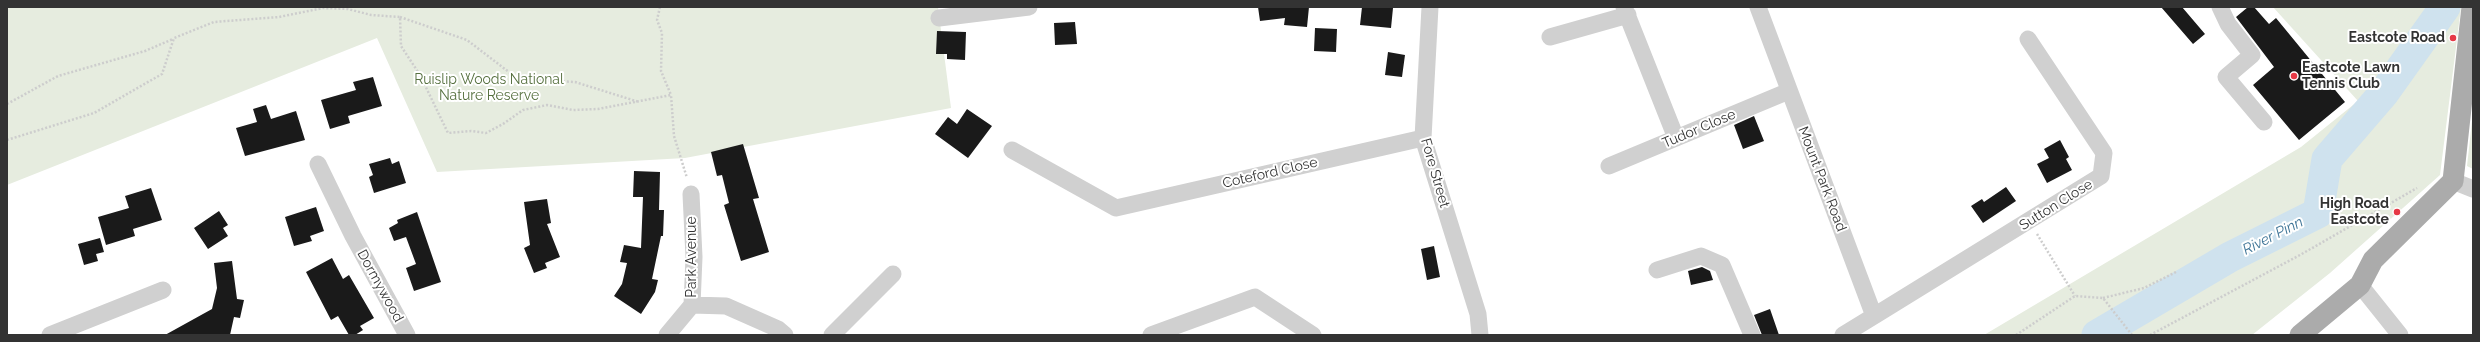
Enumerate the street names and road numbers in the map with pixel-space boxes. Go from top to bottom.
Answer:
street label: Tudor Close [1660,106,1738,152]
street label: Mount Park Road [1794,124,1850,234]
street label: Fore Street [1417,136,1453,210]
street label: Coteford Close [1221,154,1319,192]
street label: Sutton Close [2016,176,2096,234]
street label: Park Avenue [684,216,700,298]
street label: Dormywood [353,247,407,325]

